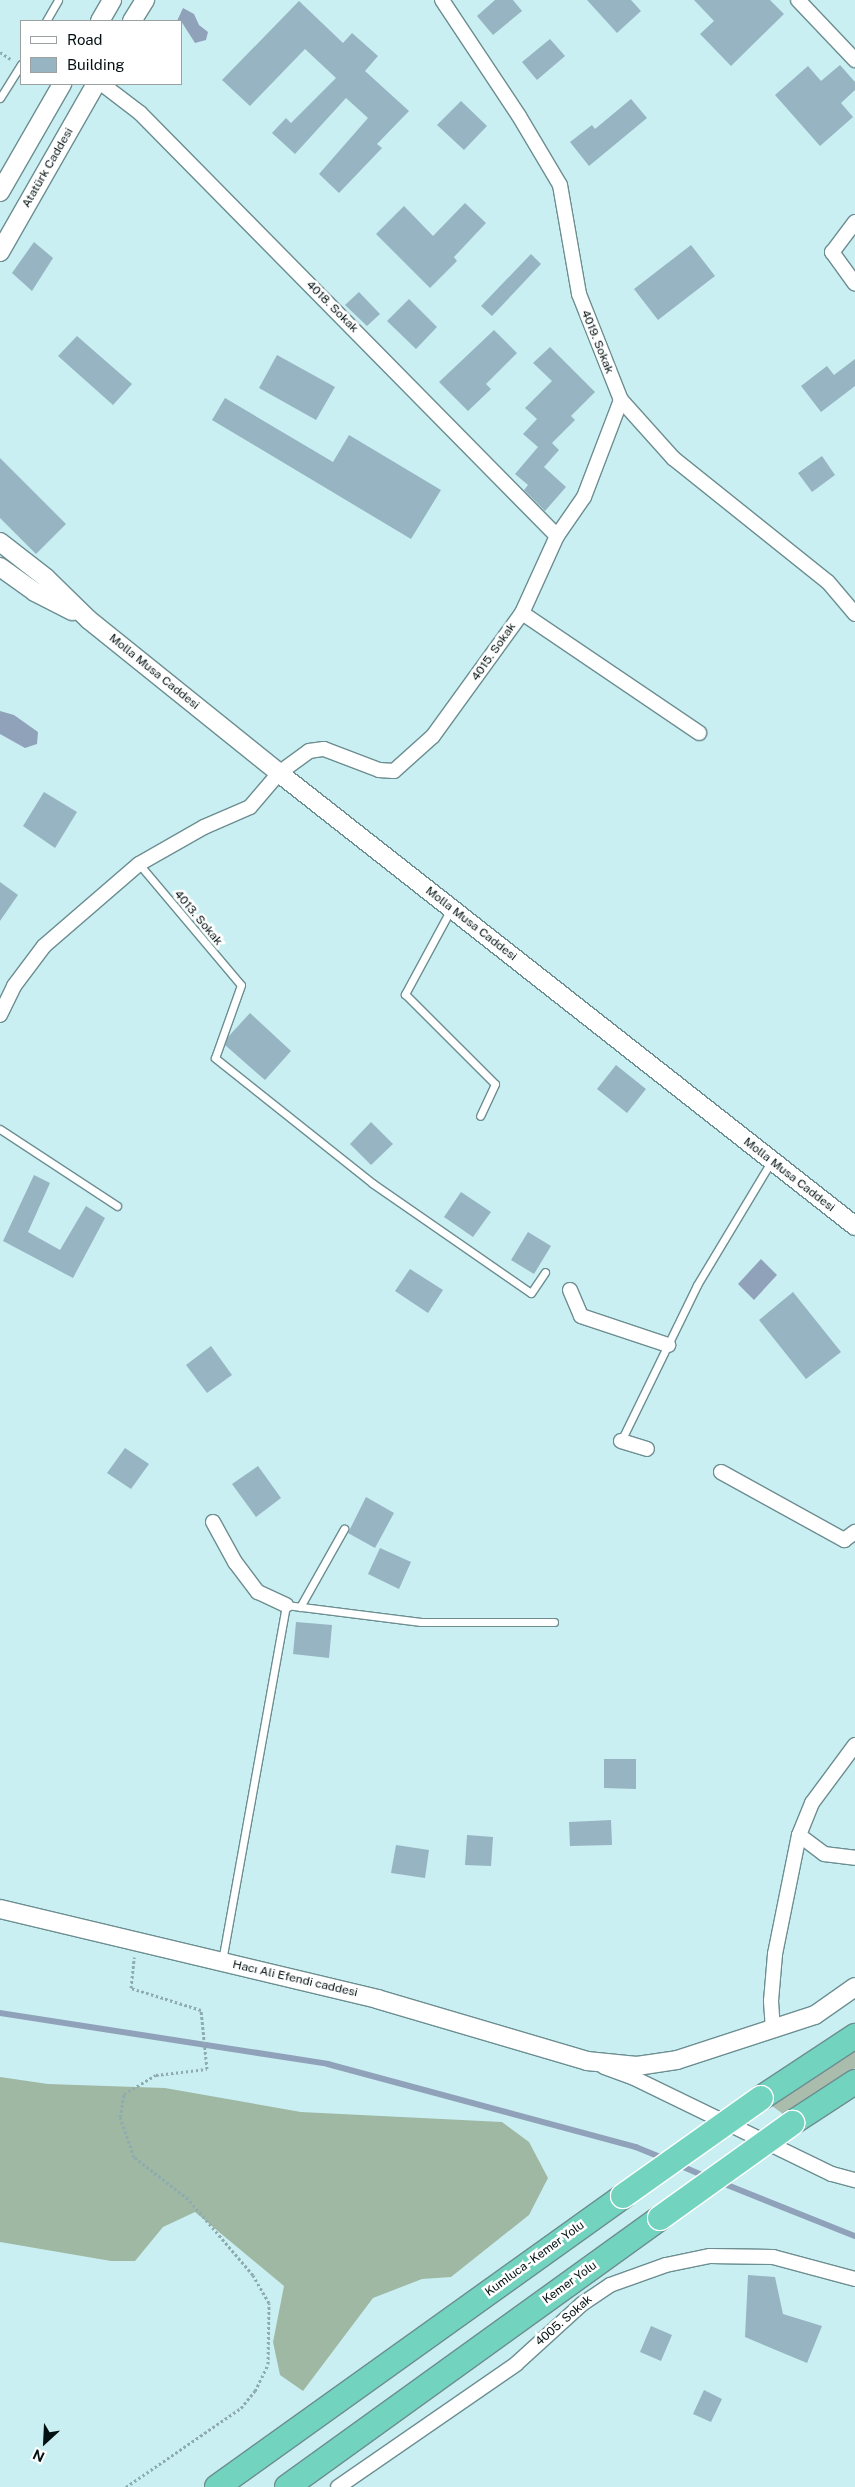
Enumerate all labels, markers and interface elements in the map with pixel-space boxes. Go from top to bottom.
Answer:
legend [20,20,182,85]
text: Road [67,31,103,48]
text: Building [67,56,125,73]
street label: Atatürk Caddesi [19,126,77,210]
street label: 4018. Sokak [303,278,361,336]
street label: 4019. Sokak [578,308,616,376]
street label: 4015. Sokak [469,620,519,684]
street label: Molla Musa Caddesi [106,631,202,713]
street label: Molla Musa Caddesi [422,884,520,964]
street label: 4013. Sokak [171,887,225,949]
street label: Molla Musa Caddesi [740,1135,838,1215]
street label: Hacı Ali Efendi caddesi [231,1958,359,2000]
street label: Kumluca - Kemer Yolu [481,2217,589,2301]
street label: Kemer Yolu [540,2259,600,2307]
street label: 4005. Sokak [533,2293,595,2349]
north arrow [20,2417,70,2467]
text: N [30,2446,47,2465]

